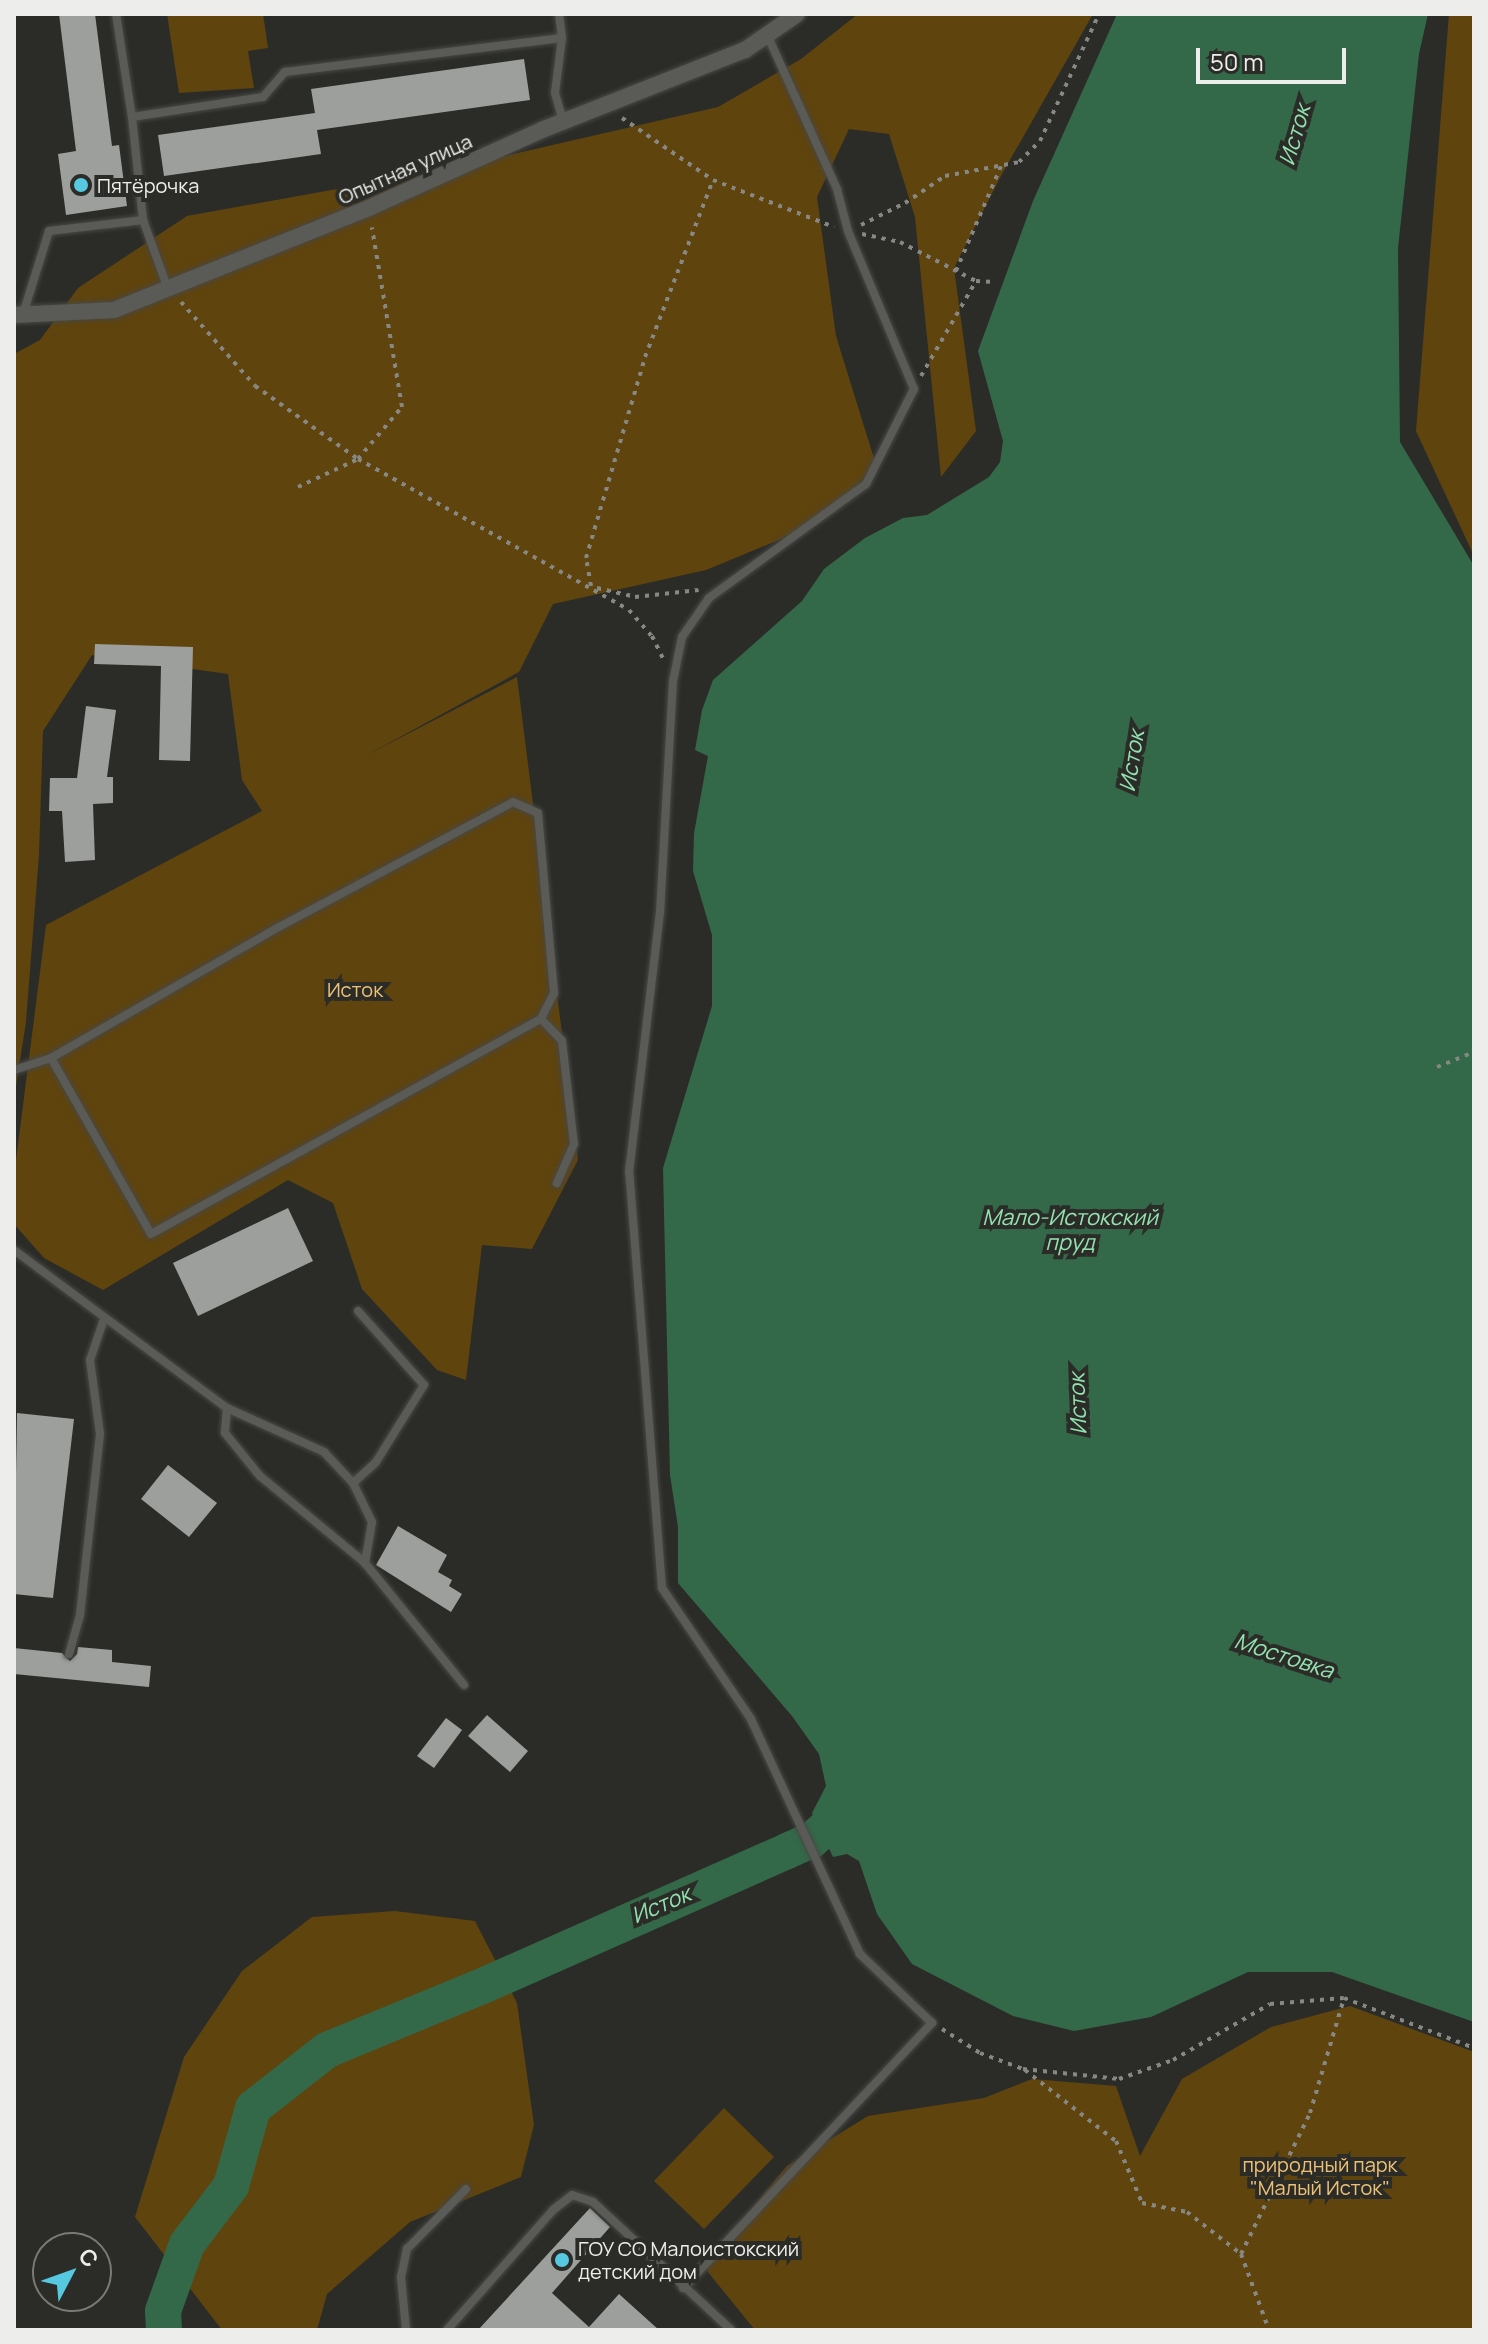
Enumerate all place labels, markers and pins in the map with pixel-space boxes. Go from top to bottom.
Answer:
place label: Пятёрочка [97,173,199,197]
marker: Пятёрочка [72,176,90,194]
place label: ГОУ СО Малоистокский детский дом [578,2236,800,2283]
marker: ГОУ СО Малоистокский детский дом [553,2251,571,2269]

